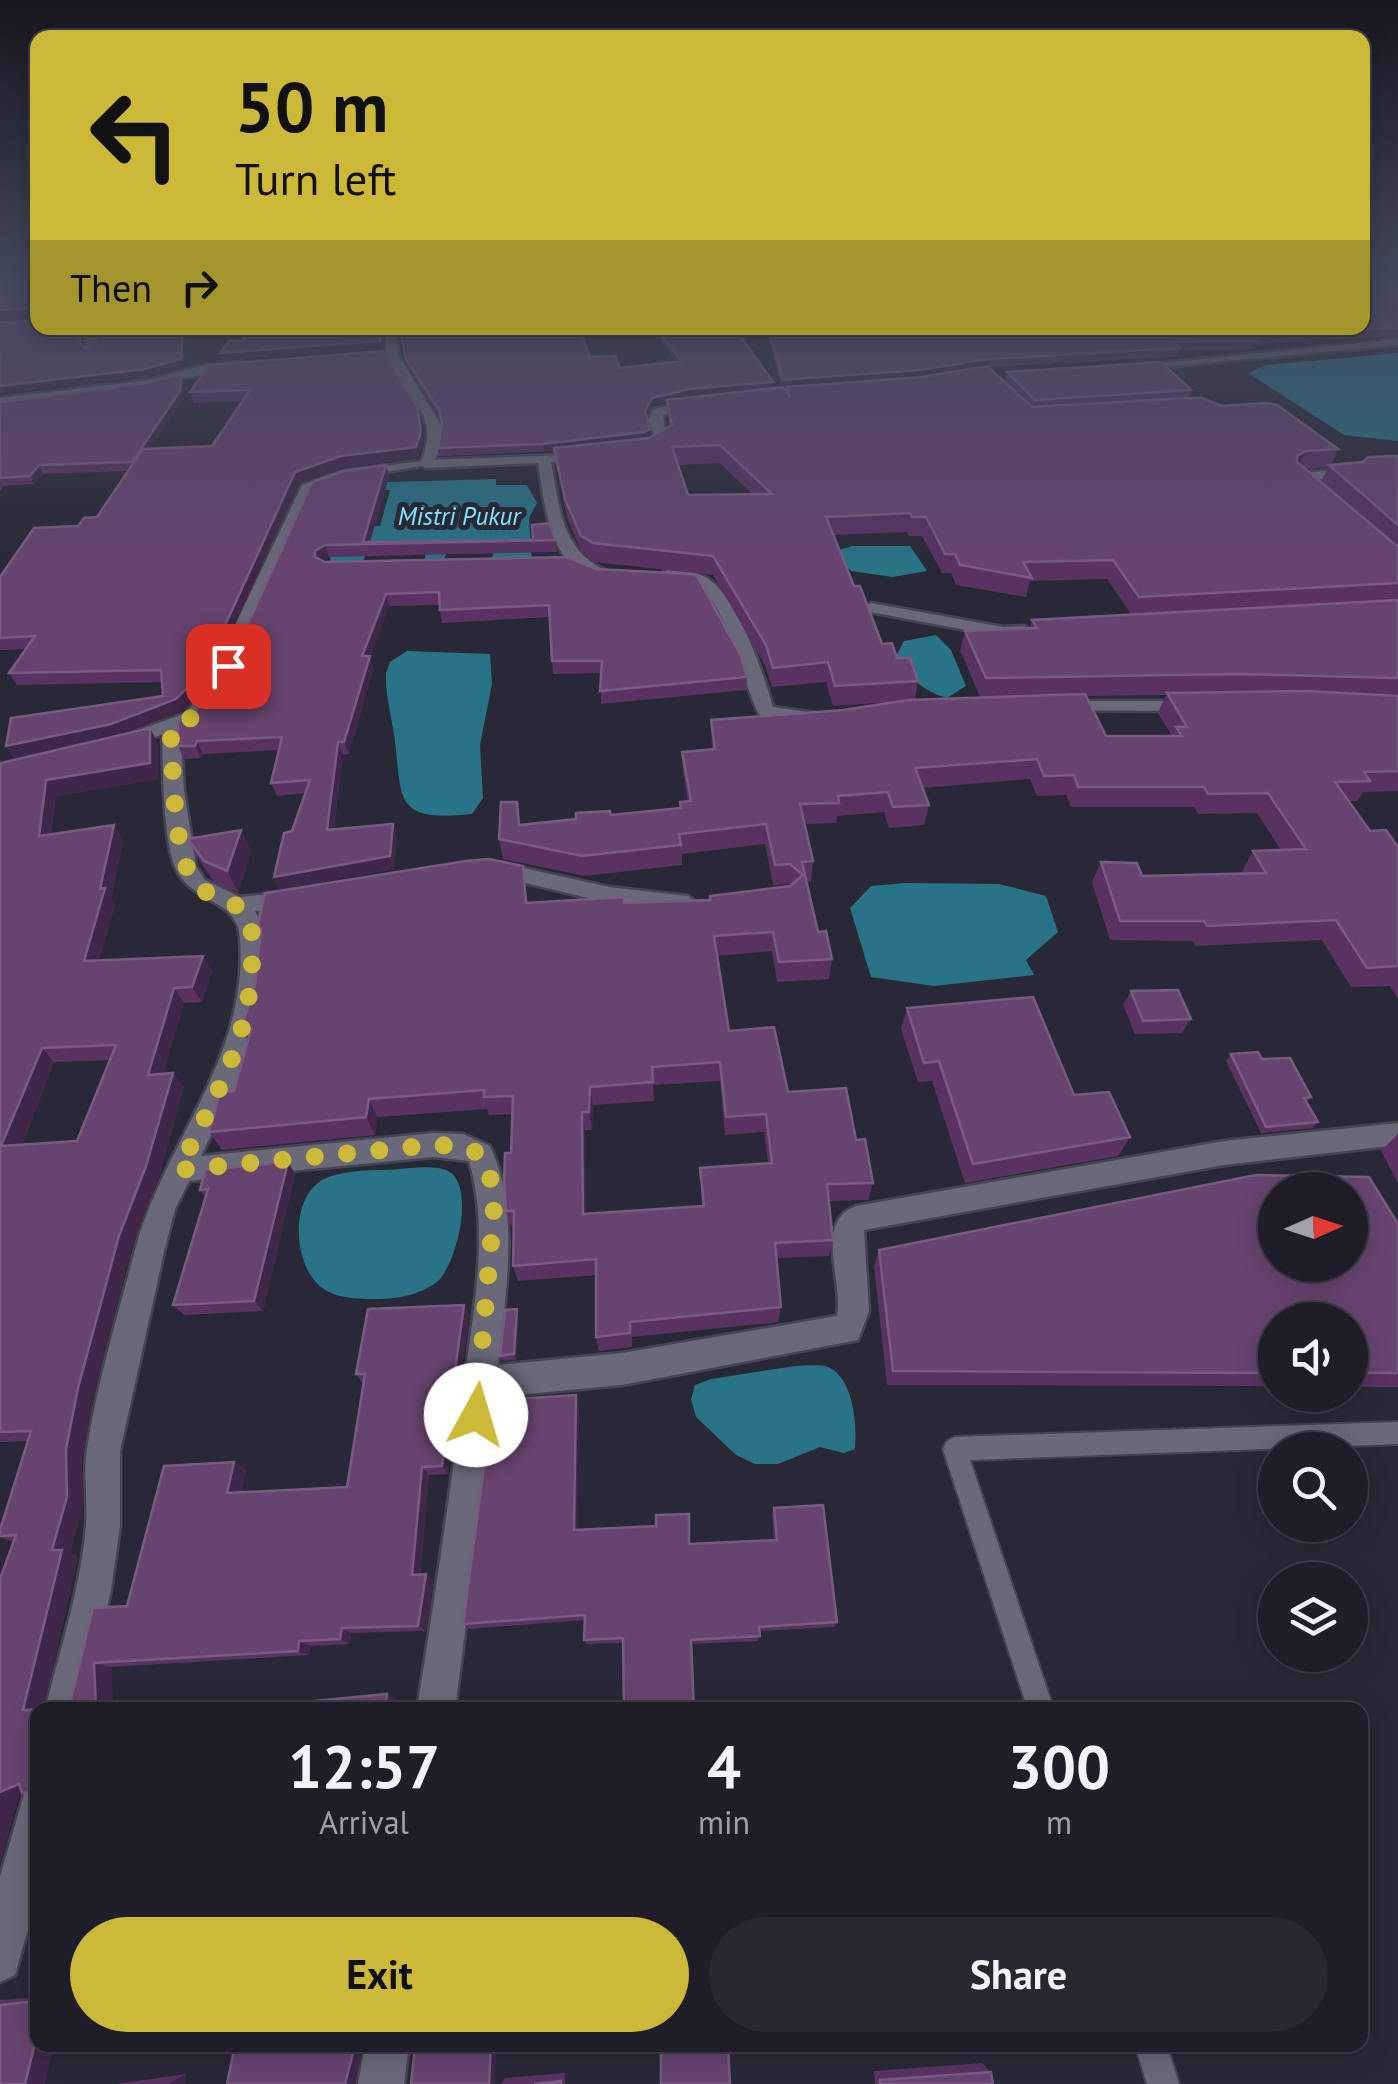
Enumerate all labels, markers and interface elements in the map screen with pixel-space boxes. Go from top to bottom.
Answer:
text: 50 m [235,61,388,151]
icon: left [70,70,200,200]
text: Turn left [235,149,396,207]
icon: right [172,260,227,315]
text: Then [70,263,152,312]
water label: Mistri Pukur [398,500,522,532]
pin [186,624,271,709]
icon: arrive [201,639,256,694]
north arrow [1258,1172,1368,1282]
map controls [1258,1172,1368,1672]
button: sound [1258,1302,1368,1412]
position arrow [424,1363,528,1467]
button: search [1258,1432,1368,1542]
button: layers [1258,1562,1368,1672]
text: 12:57 [288,1727,440,1805]
text: 4 [707,1727,741,1805]
text: 300 [1008,1727,1110,1805]
text: Arrival [319,1801,409,1843]
text: min [698,1801,750,1843]
text: m [1046,1801,1072,1843]
button: Exit [70,1917,689,2032]
button: Share [709,1917,1328,2032]

